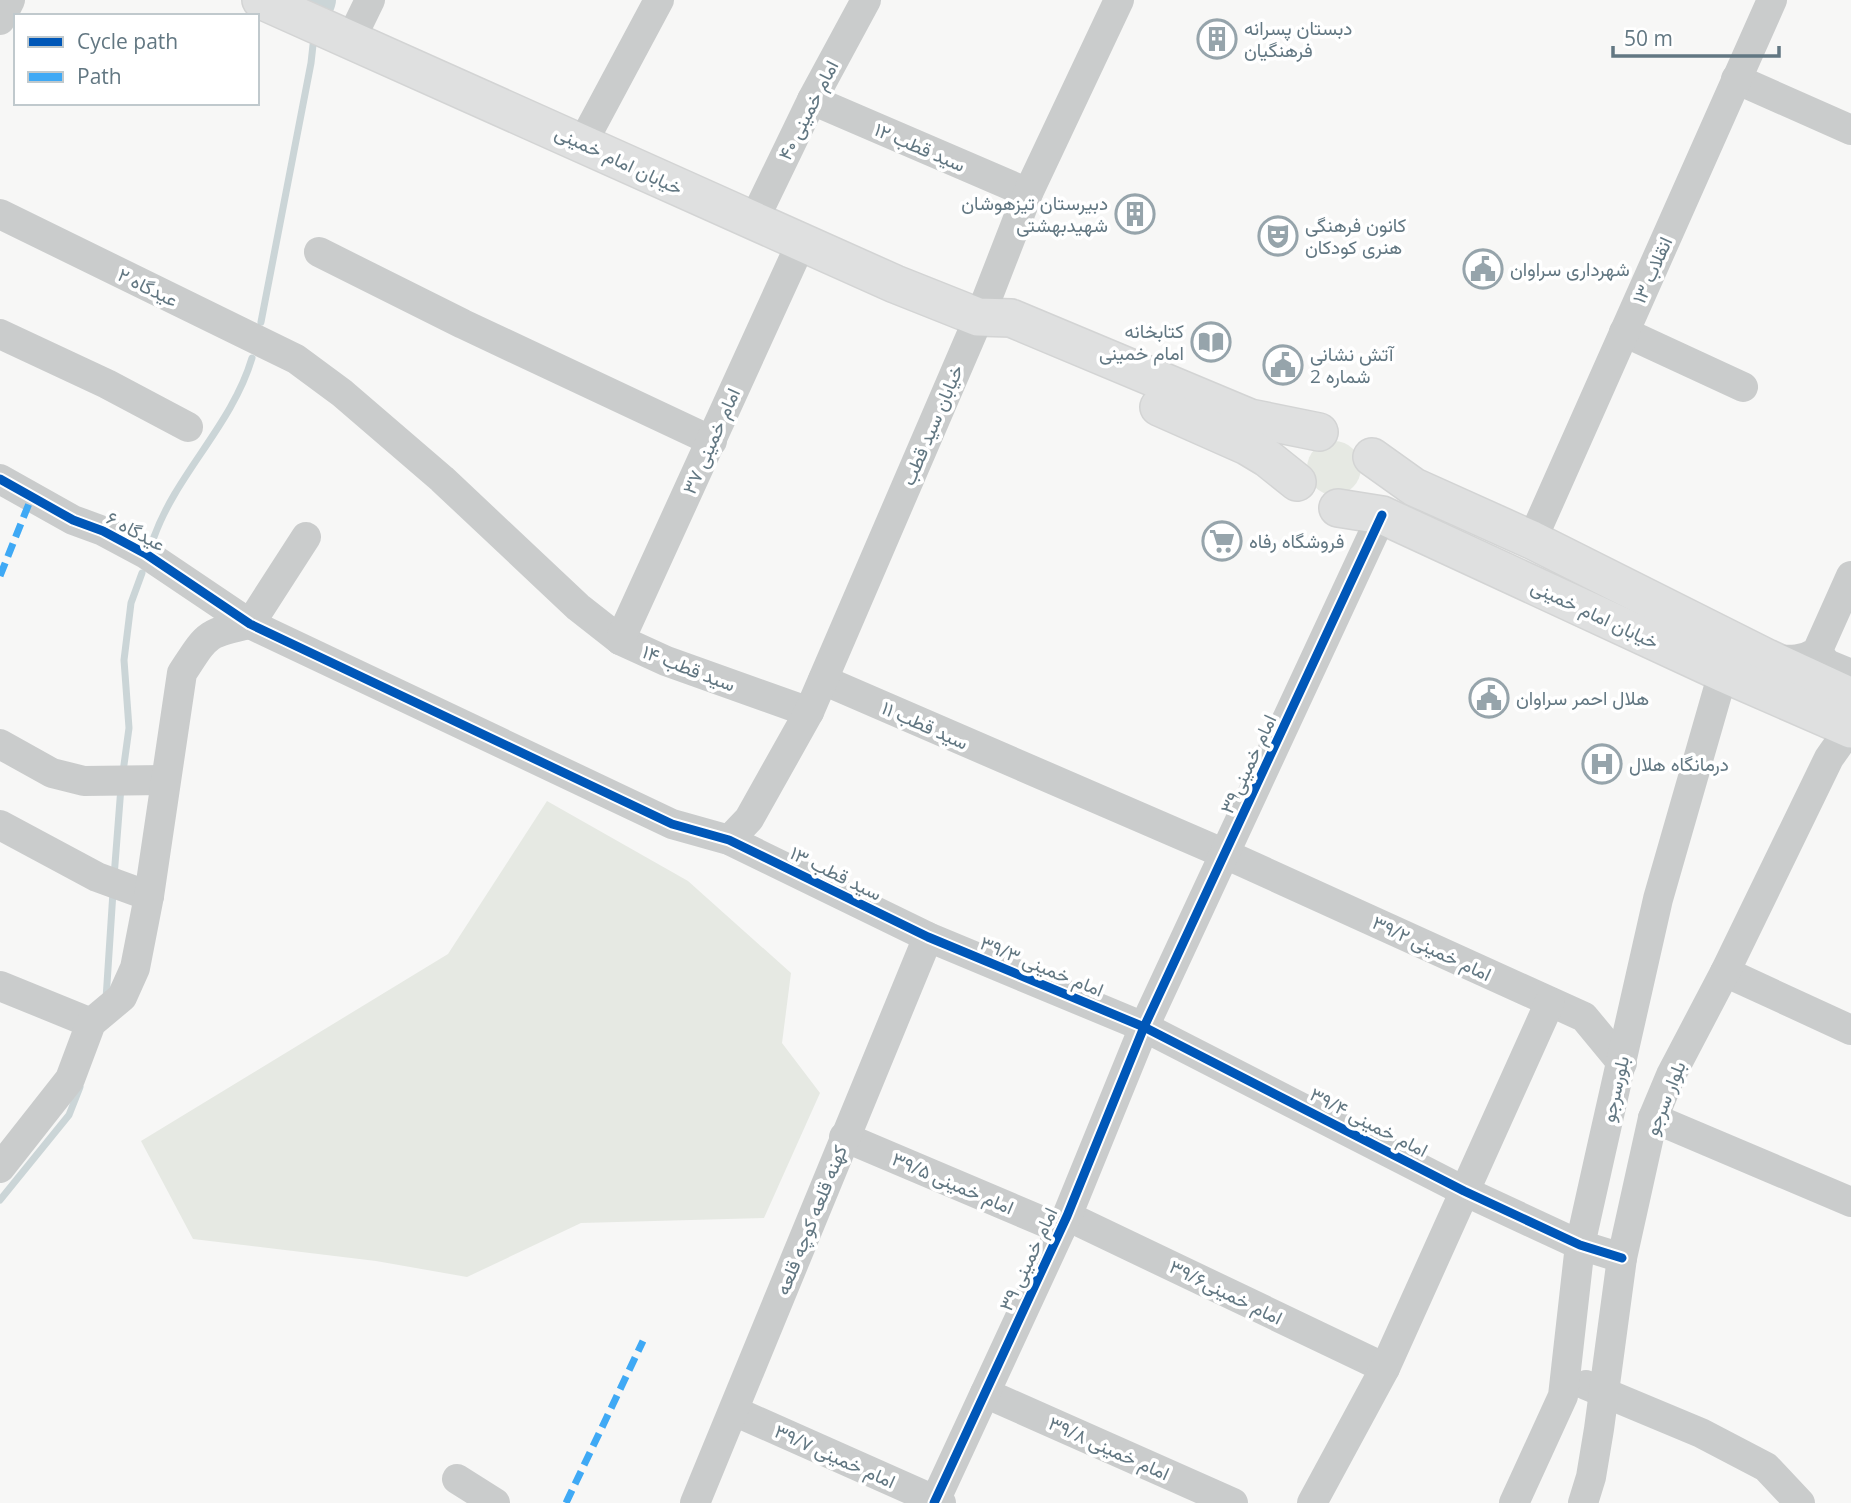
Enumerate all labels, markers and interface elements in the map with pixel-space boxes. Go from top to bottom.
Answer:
legend [14,14,259,105]
scale bar [1613,14,1779,58]
place label: دبستان پسرانه فرهنگیان [1244,15,1352,63]
building icon: دبستان پسرانه فرهنگیان [1196,18,1238,60]
text: 50 m [1624,24,1673,52]
text: Cycle path [77,27,178,55]
street label: امام خمینی ۴۰ [772,56,844,164]
text: Path [77,62,122,90]
street label: سید قطب ۱۲ [871,116,969,178]
street label: خیابان امام خمینی [551,119,687,201]
place label: دبیرستان تیزهوشان شهیدبهشتی [961,190,1108,238]
building icon: دبیرستان تیزهوشان شهیدبهشتی [1114,193,1156,235]
place label: کانون فرهنگی هنری کودکان [1305,212,1406,260]
theatre icon: کانون فرهنگی هنری کودکان [1257,215,1299,257]
street label: انقلاب ۱۳ [1626,233,1678,307]
public building icon: شهرداری سراوان [1462,248,1504,290]
place label: شهرداری سراوان [1510,256,1630,282]
street label: عیدگاه ۲ [114,261,182,313]
place label: کتابخانه امام خمینی [1099,318,1184,366]
library icon: کتابخانه امام خمینی [1190,321,1232,363]
place label: آتش نشانی شماره 2 [1310,341,1395,389]
public building icon: آتش نشانی شماره 2 [1262,344,1304,386]
street label: خیابان سید قطب [895,361,969,489]
street label: امام خمینی ۳۷ [676,384,746,498]
street label: عیدگاه ۶ [102,505,170,557]
supermarket icon: فروشگاه رفاه [1201,520,1243,562]
place label: فروشگاه رفاه [1249,528,1344,554]
street label: خیابان امام خمینی [1527,573,1663,655]
street label: سید قطب ۱۴ [639,638,739,698]
public building icon: هلال احمر سراوان [1468,677,1510,719]
place label: هلال احمر سراوان [1516,685,1649,711]
street label: سید قطب ۱۱ [878,694,972,756]
street label: امام خمینی۳۹ [1214,710,1282,818]
hospital icon: درمانگاه هلال [1581,743,1623,785]
place label: درمانگاه هلال [1629,751,1729,777]
street label: سید قطب ۱۳ [786,840,886,906]
street label: امام خمینی ۳۹/۲ [1368,909,1496,987]
street label: امام خمینی ۳۹/۳ [976,929,1108,1003]
street label: بلورسرجو [1595,1053,1635,1125]
street label: بلوار سرجو [1638,1057,1692,1139]
street label: امام خمینی ۳۹/۴ [1305,1081,1433,1163]
street label: کهنه قلعه کوچه قلعه [769,1141,854,1299]
street label: امام خمینی ۳۹/۵ [888,1146,1018,1220]
street label: امام خمینی ۳۹ [993,1203,1063,1315]
street label: امام خمینی۳۹/۶ [1165,1253,1287,1331]
street label: امام خمینی ۳۹/۸ [1044,1410,1174,1486]
street label: امام خمینی ۳۹/۷ [770,1418,900,1494]

